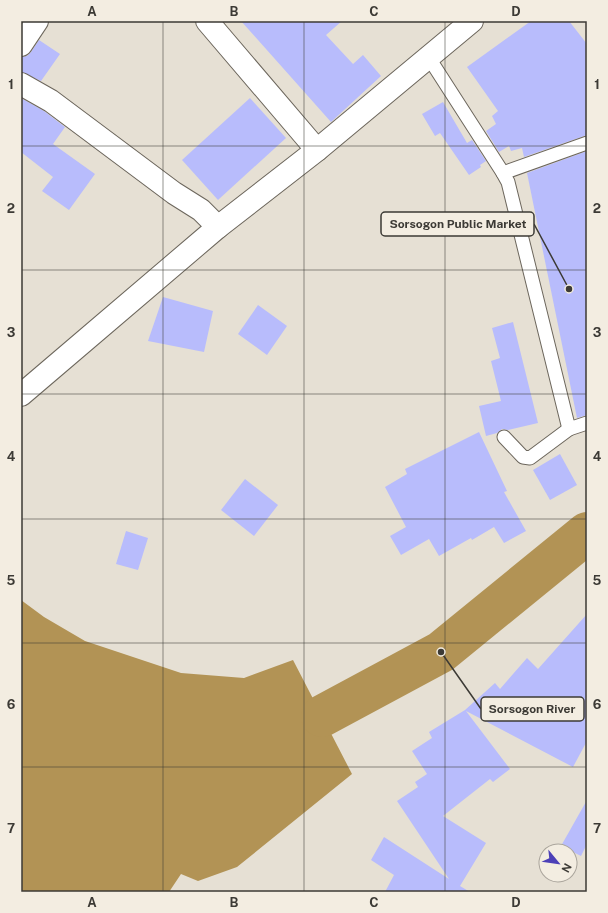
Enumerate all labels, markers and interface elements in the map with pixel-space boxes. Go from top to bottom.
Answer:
text: A [87,4,97,19]
text: B [230,4,239,19]
text: C [369,4,379,19]
text: D [511,4,521,19]
text: 1 [8,77,14,92]
text: 1 [594,77,600,92]
text: 2 [7,201,15,216]
text: 2 [593,201,601,216]
callout: Sorsogon Public Market [381,212,534,236]
text: Sorsogon Public Market [389,217,527,231]
text: 3 [7,325,16,340]
text: 3 [593,325,602,340]
text: 4 [7,449,16,464]
text: 4 [593,449,602,464]
text: 5 [7,573,16,588]
text: 5 [593,573,602,588]
text: 6 [7,697,16,712]
callout: Sorsogon River [481,697,584,721]
text: 6 [593,697,602,712]
text: Sorsogon River [489,702,575,716]
text: 7 [7,821,15,836]
text: 7 [593,821,601,836]
north arrow [538,843,578,883]
text: N [559,861,574,875]
text: A [87,895,97,910]
text: B [230,895,239,910]
text: C [369,895,379,910]
text: D [511,895,521,910]

